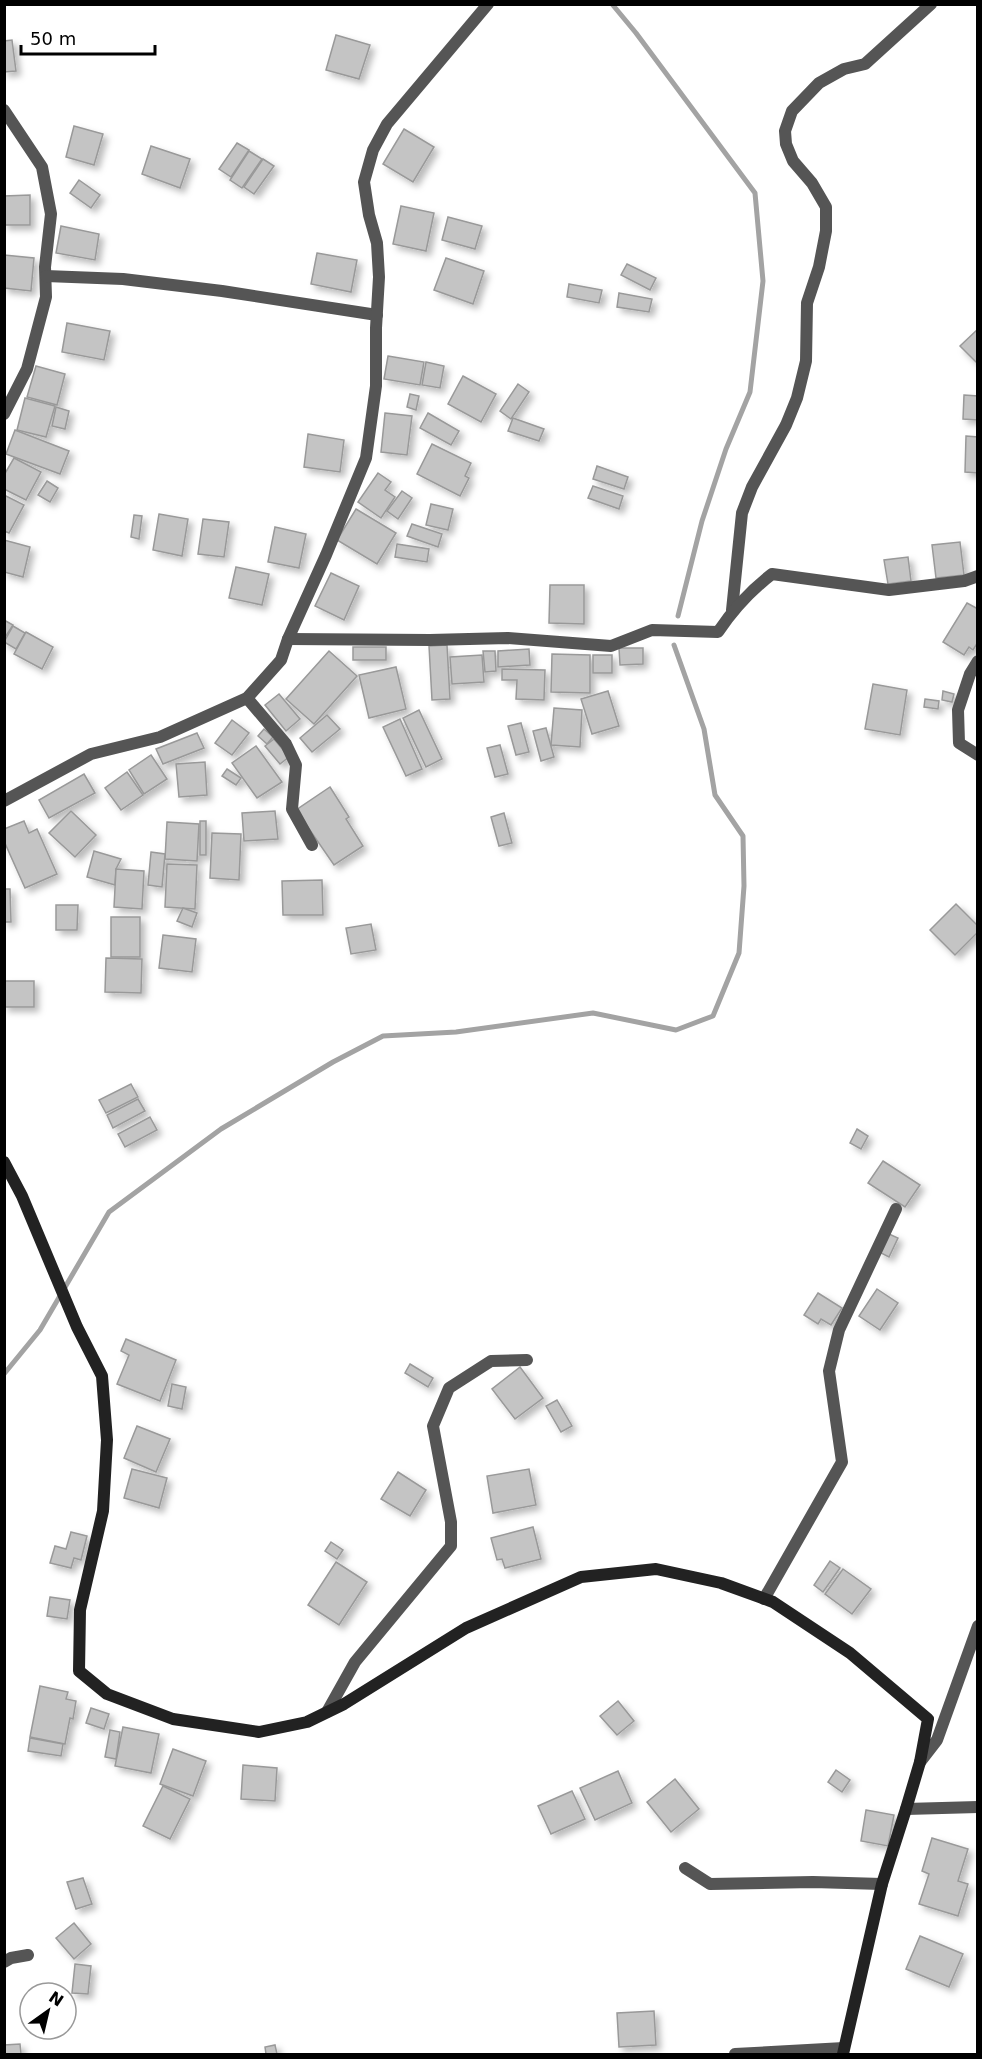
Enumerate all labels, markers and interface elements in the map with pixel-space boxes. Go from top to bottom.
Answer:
scale bar [21,18,154,56]
text: 50 m [30,28,76,49]
north arrow [18,1981,78,2041]
text: N [45,1987,67,2011]

